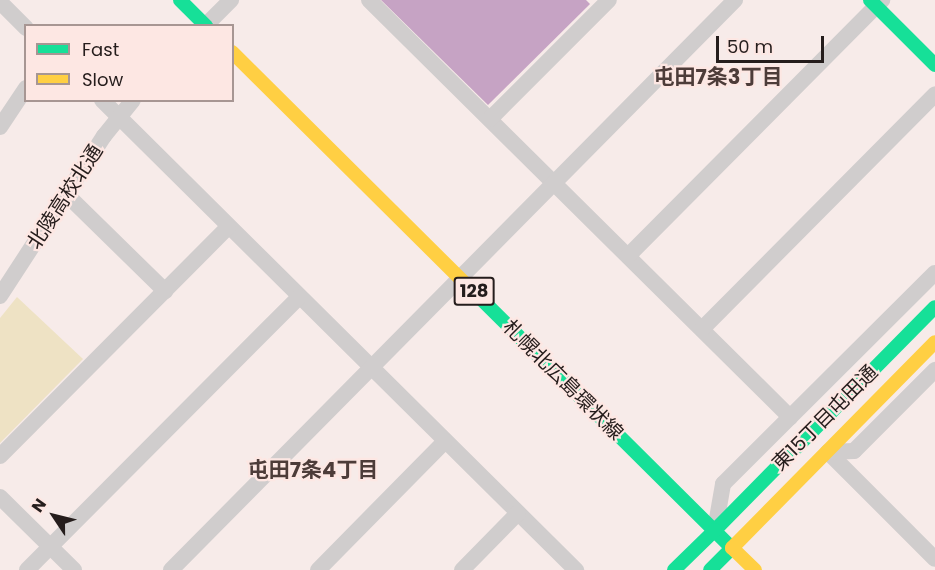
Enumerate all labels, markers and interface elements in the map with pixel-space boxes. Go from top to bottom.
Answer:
legend [24,24,234,102]
scale bar [719,24,827,62]
text: 50 m [727,34,773,59]
text: Fast [82,37,119,62]
district label: 屯田7条3丁目 [654,64,782,90]
text: Slow [82,67,123,92]
street label: 北陵高校北通 [22,140,108,254]
road number: 128 [453,276,495,306]
street label: 札幌北広島環状線 [498,315,628,445]
street label: 東15丁目屯田通 [767,360,883,476]
district label: 屯田7条4丁目 [248,457,378,483]
north arrow [24,486,84,546]
text: N [26,494,52,517]

